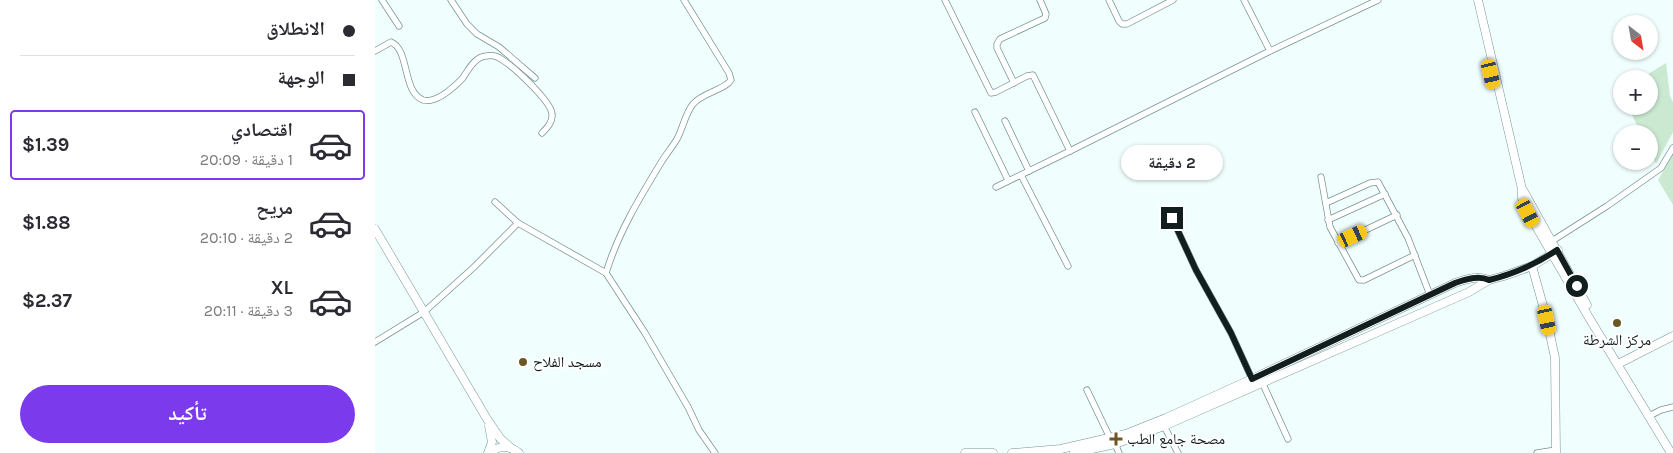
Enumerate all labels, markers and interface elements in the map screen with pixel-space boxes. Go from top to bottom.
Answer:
north arrow [1613,15,1657,60]
map controls [1613,15,1658,170]
text: الانطلاق [266,18,325,40]
car [1480,58,1501,90]
text: الوجهة [277,67,325,89]
button: + [1613,70,1658,115]
text: اقتصادي [231,119,293,141]
icon: car [308,123,353,168]
button: − [1613,125,1658,170]
text: $1.39 [22,134,69,156]
callout: 2 دقيقة [1121,146,1223,180]
text: 1 دقيقة · 20:09 [200,150,293,169]
text: 2 دقيقة [1148,153,1196,172]
car [1514,196,1541,230]
text: مريح [256,197,293,219]
icon: car [308,201,353,246]
route end [1161,207,1183,229]
text: $1.88 [22,212,71,234]
car [1336,223,1369,249]
text: 2 دقيقة · 20:10 [200,228,293,247]
route start [1566,275,1588,297]
text: XL [271,277,293,299]
icon: car [308,279,353,324]
text: $2.37 [22,290,72,312]
text: 3 دقيقة · 20:11 [204,301,293,320]
car [1536,304,1557,336]
marker: مركز الشرطة [1611,317,1623,329]
place label: مركز الشرطة [1583,331,1651,349]
place label: مسجد الفلاح [533,353,602,372]
marker: مسجد الفلاح [517,356,529,368]
button: تأكيد [20,385,355,443]
place label: مصحة جامع الطب [1127,430,1225,449]
marker: مصحة جامع الطب [1109,432,1123,446]

